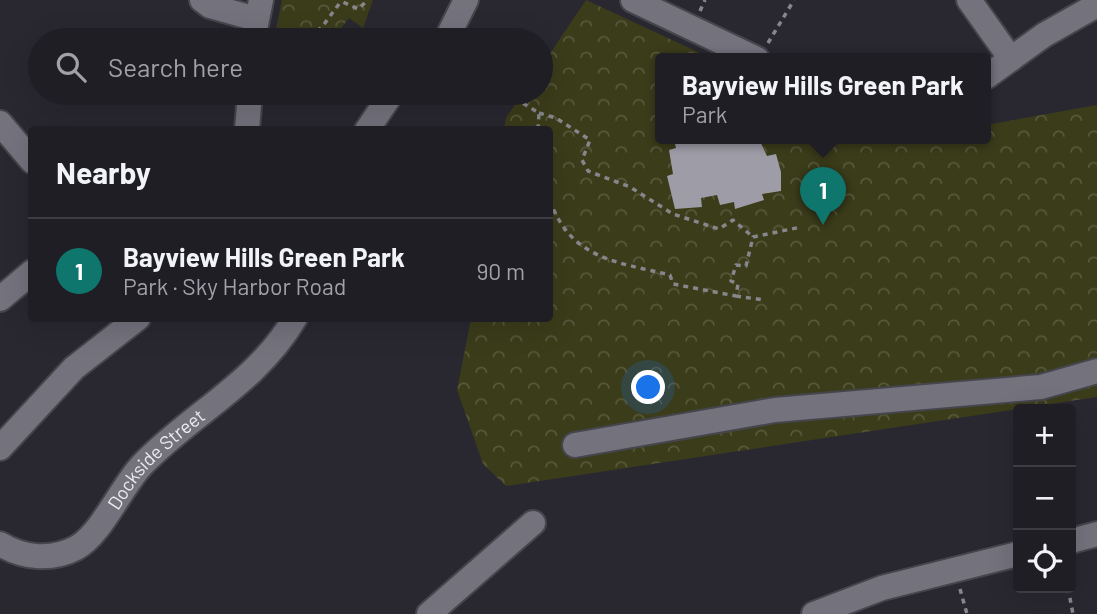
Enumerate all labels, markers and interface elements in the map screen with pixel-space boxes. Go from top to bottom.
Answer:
search box [28,28,553,105]
icon: search [52,48,90,86]
text: Search here [108,51,243,82]
popup [655,53,991,144]
text: Bayview Hills Green Park [682,69,964,100]
text: Park [682,100,727,128]
text: Nearby [56,154,151,190]
pin: 1 [800,167,846,225]
text: Bayview Hills Green Park [123,241,405,272]
text: 1 [75,257,83,285]
text: 90 m [476,257,525,285]
text: Park · Sky Harbor Road [123,272,346,300]
your location [631,370,665,404]
street label: Dockside Street [102,404,209,514]
map controls [1013,404,1076,593]
button: + [1013,404,1076,467]
button: − [1013,467,1076,530]
button: locate [1013,530,1076,593]

